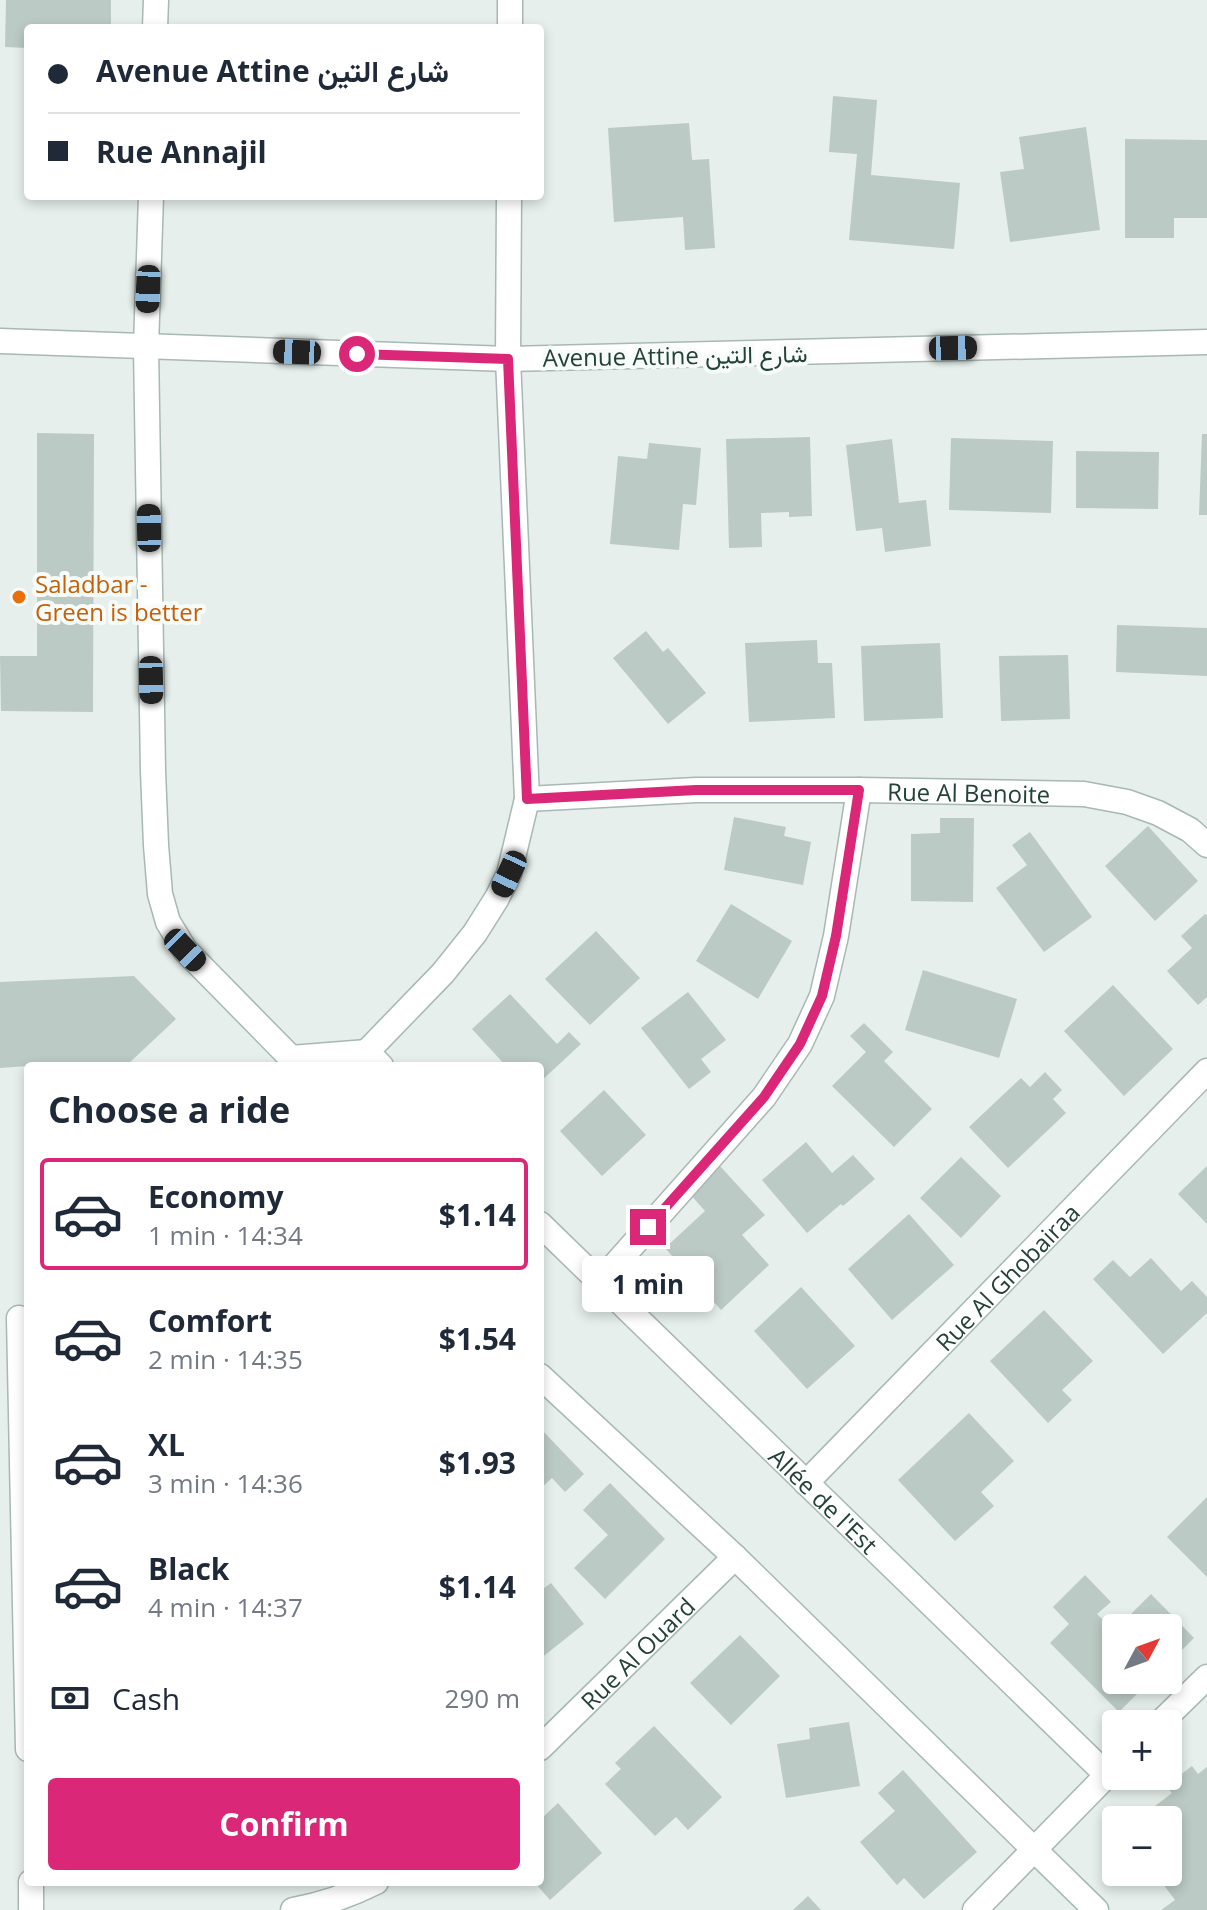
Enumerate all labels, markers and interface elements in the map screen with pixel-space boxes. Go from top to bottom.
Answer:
text: Avenue Attine شارع التين [96,50,449,91]
text: Rue Annajil [96,131,267,172]
car [135,265,161,313]
route start [339,336,375,372]
street label: Avenue Attine شارع التين [542,336,808,375]
car [929,336,977,360]
car [273,339,321,365]
car [137,504,161,552]
place label: Saladbar - Green is better [35,567,203,628]
marker: Saladbar - Green is better [10,588,28,606]
car [139,656,163,704]
street label: Rue Al Benoite [887,774,1051,810]
car [488,847,530,901]
car [160,924,210,976]
text: Choose a ride [48,1085,290,1134]
text: Economy [148,1176,284,1217]
icon: car [52,1178,124,1250]
text: $1.14 [439,1194,516,1235]
street label: Rue Al Ghobairaa [927,1196,1086,1358]
route end [630,1209,666,1245]
text: 1 min · 14:34 [148,1217,303,1253]
callout: 1 min [582,1255,714,1311]
text: 1 min [612,1266,684,1302]
text: Comfort [148,1300,272,1341]
icon: car [52,1302,124,1374]
text: $1.54 [439,1318,516,1359]
text: 2 min · 14:35 [148,1341,303,1377]
text: XL [148,1424,185,1465]
icon: car [52,1426,124,1498]
street label: Allée de l'Est [762,1440,886,1560]
text: $1.93 [439,1442,516,1483]
text: 3 min · 14:36 [148,1465,303,1501]
text: Black [148,1548,229,1589]
icon: car [52,1550,124,1622]
text: $1.14 [439,1566,516,1607]
text: 4 min · 14:37 [148,1589,303,1625]
street label: Rue Al Ouard [573,1589,702,1716]
north arrow [1102,1614,1182,1694]
map controls [1102,1614,1182,1886]
icon: cash [48,1676,92,1720]
text: Cash [112,1678,180,1719]
text: 290 m [445,1680,520,1716]
button: + [1102,1710,1182,1790]
button: Confirm [48,1778,520,1870]
button: − [1102,1806,1182,1886]

